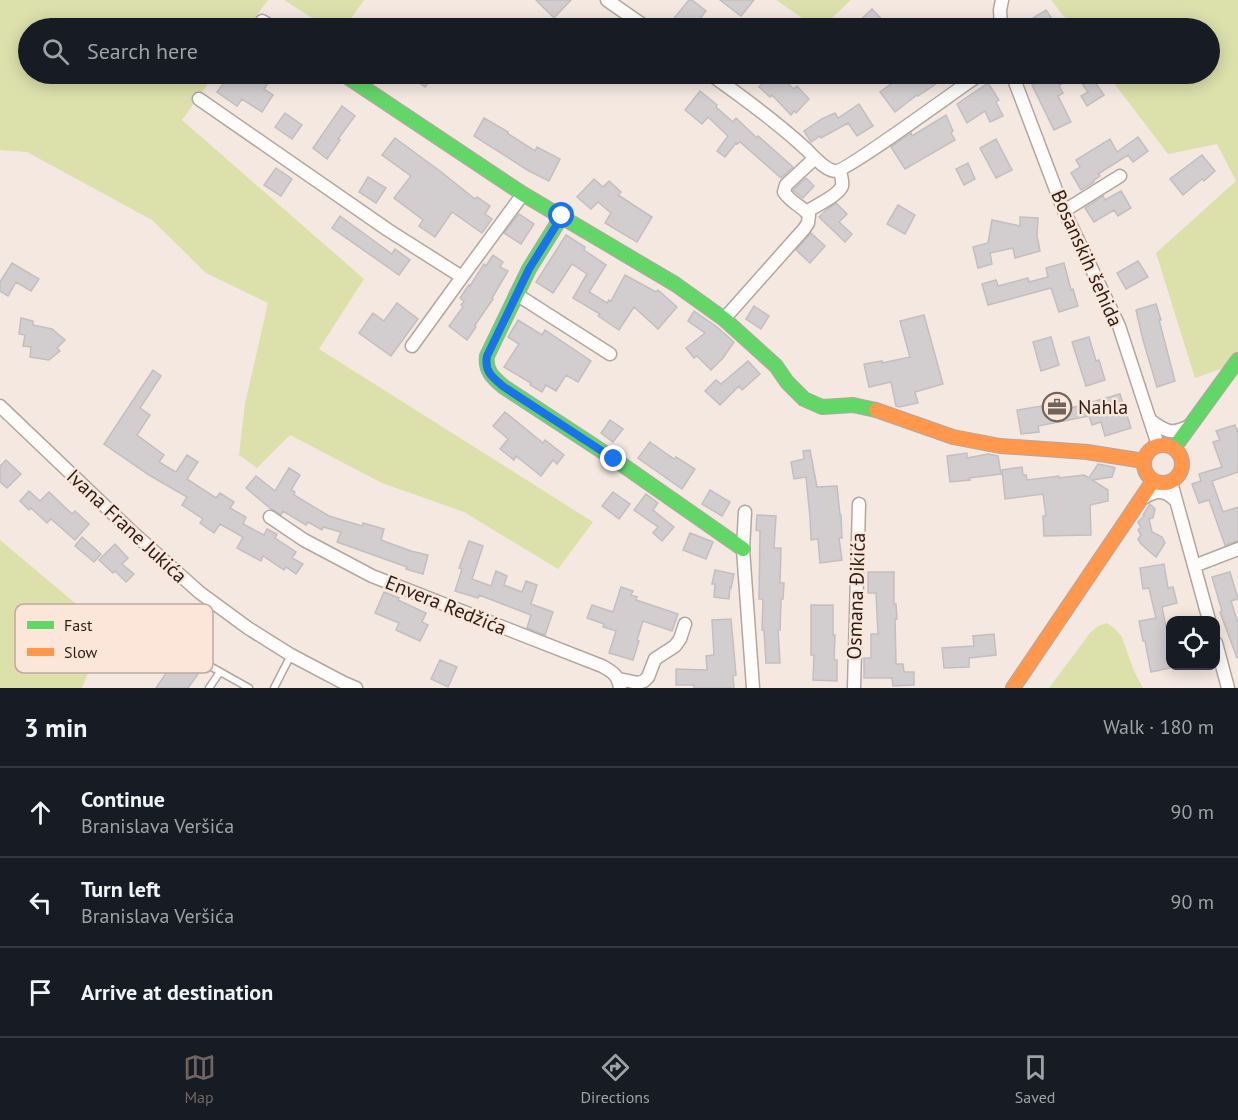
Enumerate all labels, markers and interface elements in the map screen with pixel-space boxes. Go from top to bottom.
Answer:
search box [18,18,1220,84]
icon: search [39,35,72,68]
text: Search here [87,37,198,65]
street label: Bosanskih šehida [1045,186,1129,330]
route start [548,202,574,228]
office icon: Nahla [1041,391,1073,423]
place label: Nahla [1078,394,1128,420]
route end [600,445,626,471]
street label: Ivana Frane Jukića [61,463,193,589]
street label: Osmana Đikića [841,532,871,660]
street label: Envera Redžića [382,569,510,641]
legend [15,604,213,673]
text: Fast [64,615,93,635]
map controls [1166,616,1220,670]
button: locate [1166,616,1220,670]
text: Slow [64,642,98,662]
text: 3 min [24,711,87,744]
text: Walk · 180 m [1103,714,1214,740]
text: Continue [81,785,165,813]
icon: ahead [24,796,57,829]
text: 90 m [1171,799,1214,825]
text: Branislava Veršića [81,813,234,839]
text: Turn left [81,875,161,903]
icon: left [24,886,57,919]
text: 90 m [1171,889,1214,915]
text: Branislava Veršića [81,903,234,929]
icon: arrive [24,976,57,1009]
text: Arrive at destination [81,978,273,1006]
tab: Map [183,1051,216,1107]
tab: Directions [581,1051,650,1107]
tab: Saved [1015,1051,1055,1107]

